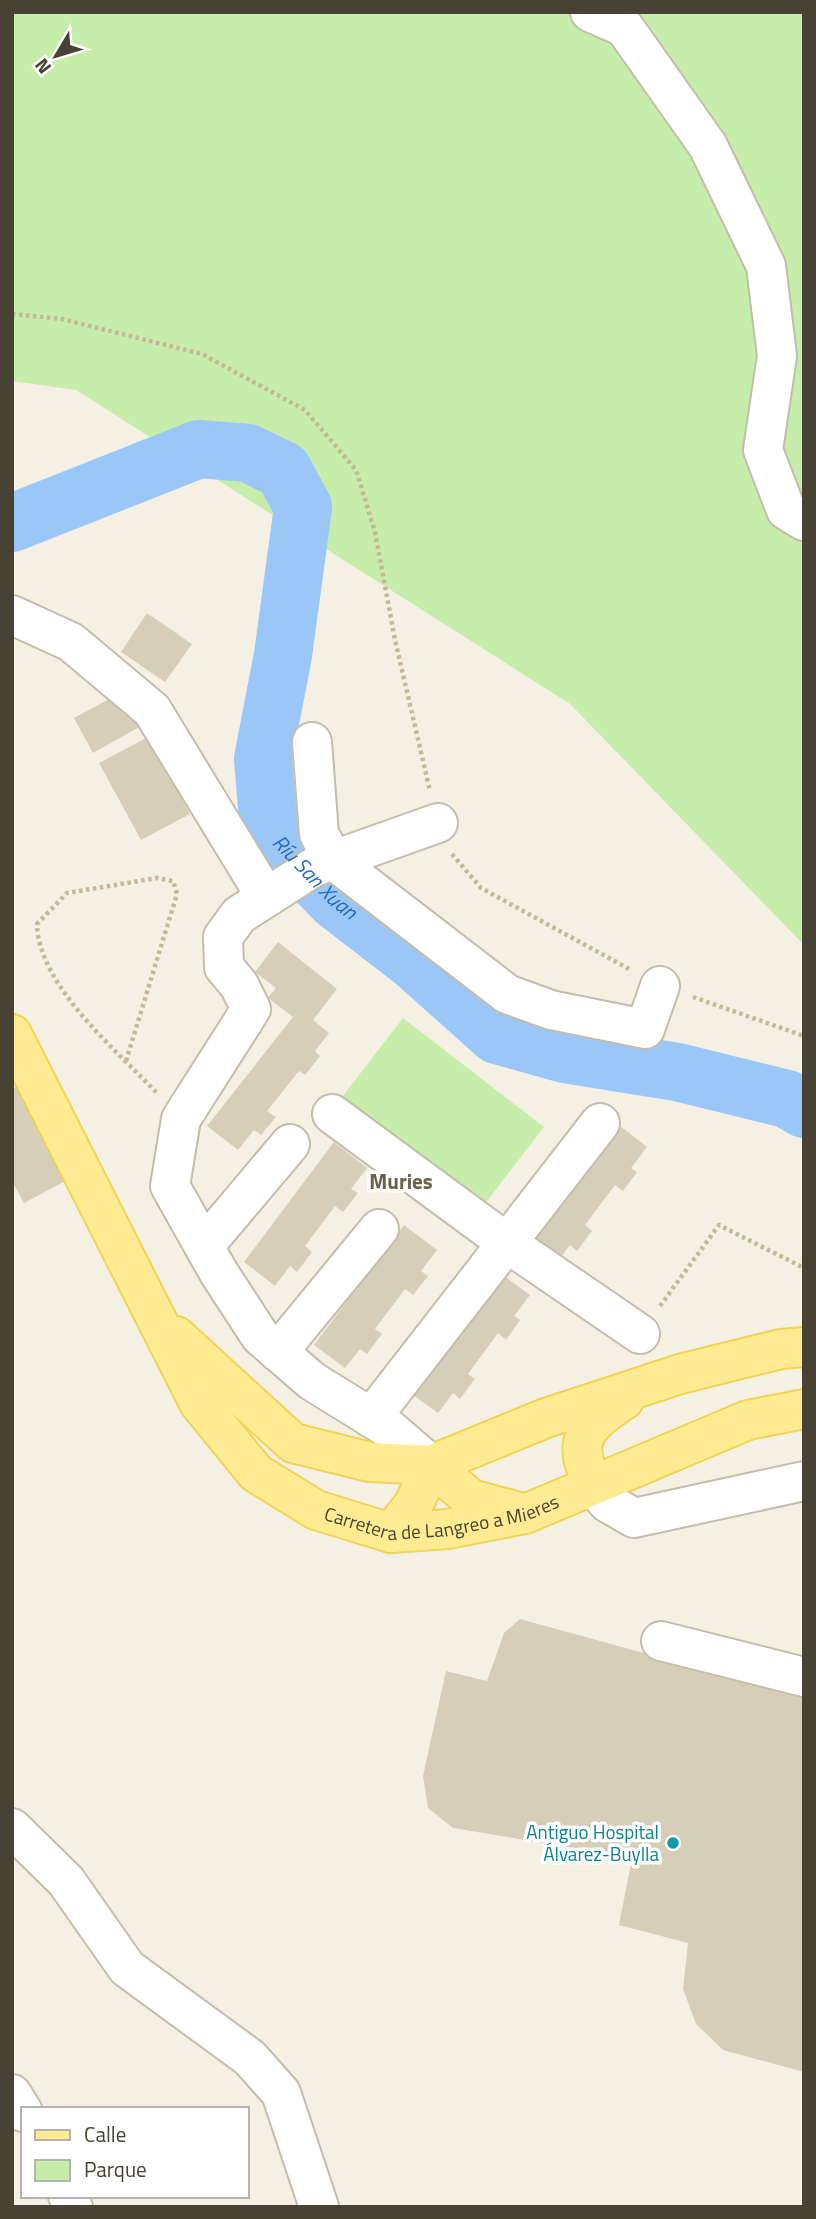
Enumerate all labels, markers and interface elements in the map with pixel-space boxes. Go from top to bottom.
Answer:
north arrow [21,21,91,91]
text: N [27,53,58,81]
water label: Ríu San Xuan [266,827,365,927]
district label: Muries [369,1165,433,1197]
street label: Carretera de Langreo a Mieres [321,1486,563,1547]
place label: Antiguo Hospital Álvarez-Buylla [526,1817,659,1868]
marker: Antiguo Hospital Álvarez-Buylla [665,1835,681,1851]
legend [21,2107,248,2198]
text: Calle [84,2118,126,2150]
text: Parque [84,2153,147,2185]

